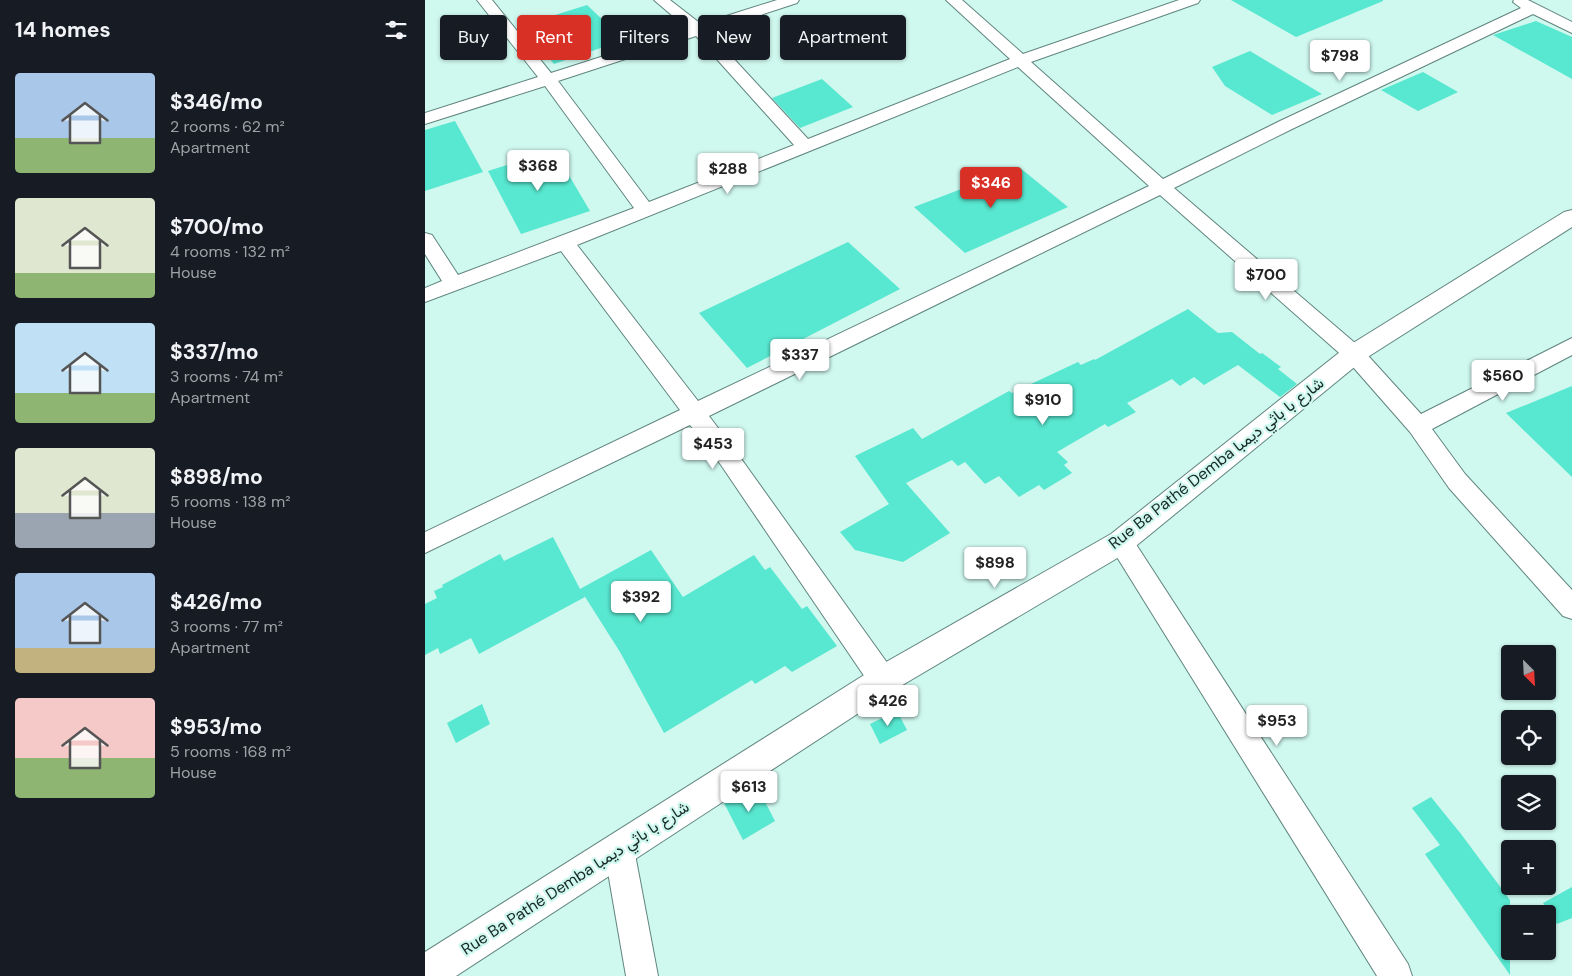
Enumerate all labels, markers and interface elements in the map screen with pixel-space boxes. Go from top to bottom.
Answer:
chip: Buy [440,15,507,60]
chip: Rent [517,15,591,60]
chip: Filters [601,15,688,60]
chip: New [698,15,770,60]
chip: Apartment [780,15,906,60]
text: 14 homes [15,16,111,44]
icon: filters [382,16,410,44]
pin: $798 [1310,39,1370,82]
text: $798 [1321,45,1359,66]
text: $346/mo [170,88,263,116]
icon: home [55,93,115,153]
text: 2 rooms · 62 m² [170,116,285,137]
text: Apartment [170,137,250,158]
pin: $368 [508,150,568,192]
pin: $288 [698,152,758,195]
text: $368 [518,155,558,176]
text: $288 [708,158,748,179]
pin: $346 [961,166,1021,209]
text: $346 [971,172,1011,193]
text: $700/mo [170,213,264,241]
icon: home [55,218,115,278]
text: 4 rooms · 132 m² [170,241,290,262]
pin: $700 [1236,258,1296,301]
text: House [170,262,217,283]
text: $700 [1246,264,1286,285]
text: $337/mo [170,338,259,366]
pin: $337 [770,338,830,381]
icon: home [55,343,115,403]
text: $337 [781,344,819,365]
pin: $560 [1473,360,1533,402]
text: $560 [1482,365,1524,386]
text: 3 rooms · 74 m² [170,366,283,387]
street label: Rue Ba Pathé Demba شارع با باثي ديمبا [1104,372,1330,556]
pin: $910 [1013,384,1073,426]
text: Apartment [170,387,250,408]
text: $910 [1025,389,1061,410]
pin: $453 [683,428,743,470]
text: $453 [693,433,733,454]
text: $898/mo [170,463,263,491]
icon: home [55,468,115,528]
text: 5 rooms · 138 m² [170,491,291,512]
text: House [170,512,217,533]
pin: $898 [965,546,1025,589]
text: $898 [975,552,1015,573]
pin: $392 [611,580,671,623]
text: $392 [622,586,660,607]
text: $426/mo [170,588,262,616]
icon: home [55,593,115,653]
text: 3 rooms · 77 m² [170,616,283,637]
text: Apartment [170,637,250,658]
north arrow [1501,645,1556,700]
map controls [1501,645,1556,960]
pin: $426 [858,684,918,727]
text: $426 [868,690,908,711]
pin: $953 [1247,704,1307,747]
text: $953 [1257,710,1297,731]
button: locate [1501,710,1556,765]
text: $953/mo [170,713,262,741]
icon: home [55,718,115,778]
text: 5 rooms · 168 m² [170,741,291,762]
text: House [170,762,217,783]
pin: $613 [719,770,779,813]
button: layers [1501,775,1556,830]
text: $613 [731,776,767,797]
street label: Rue Ba Pathé Demba شارع با باثي ديمبا [457,796,695,962]
button: + [1501,840,1556,895]
button: − [1501,905,1556,960]

